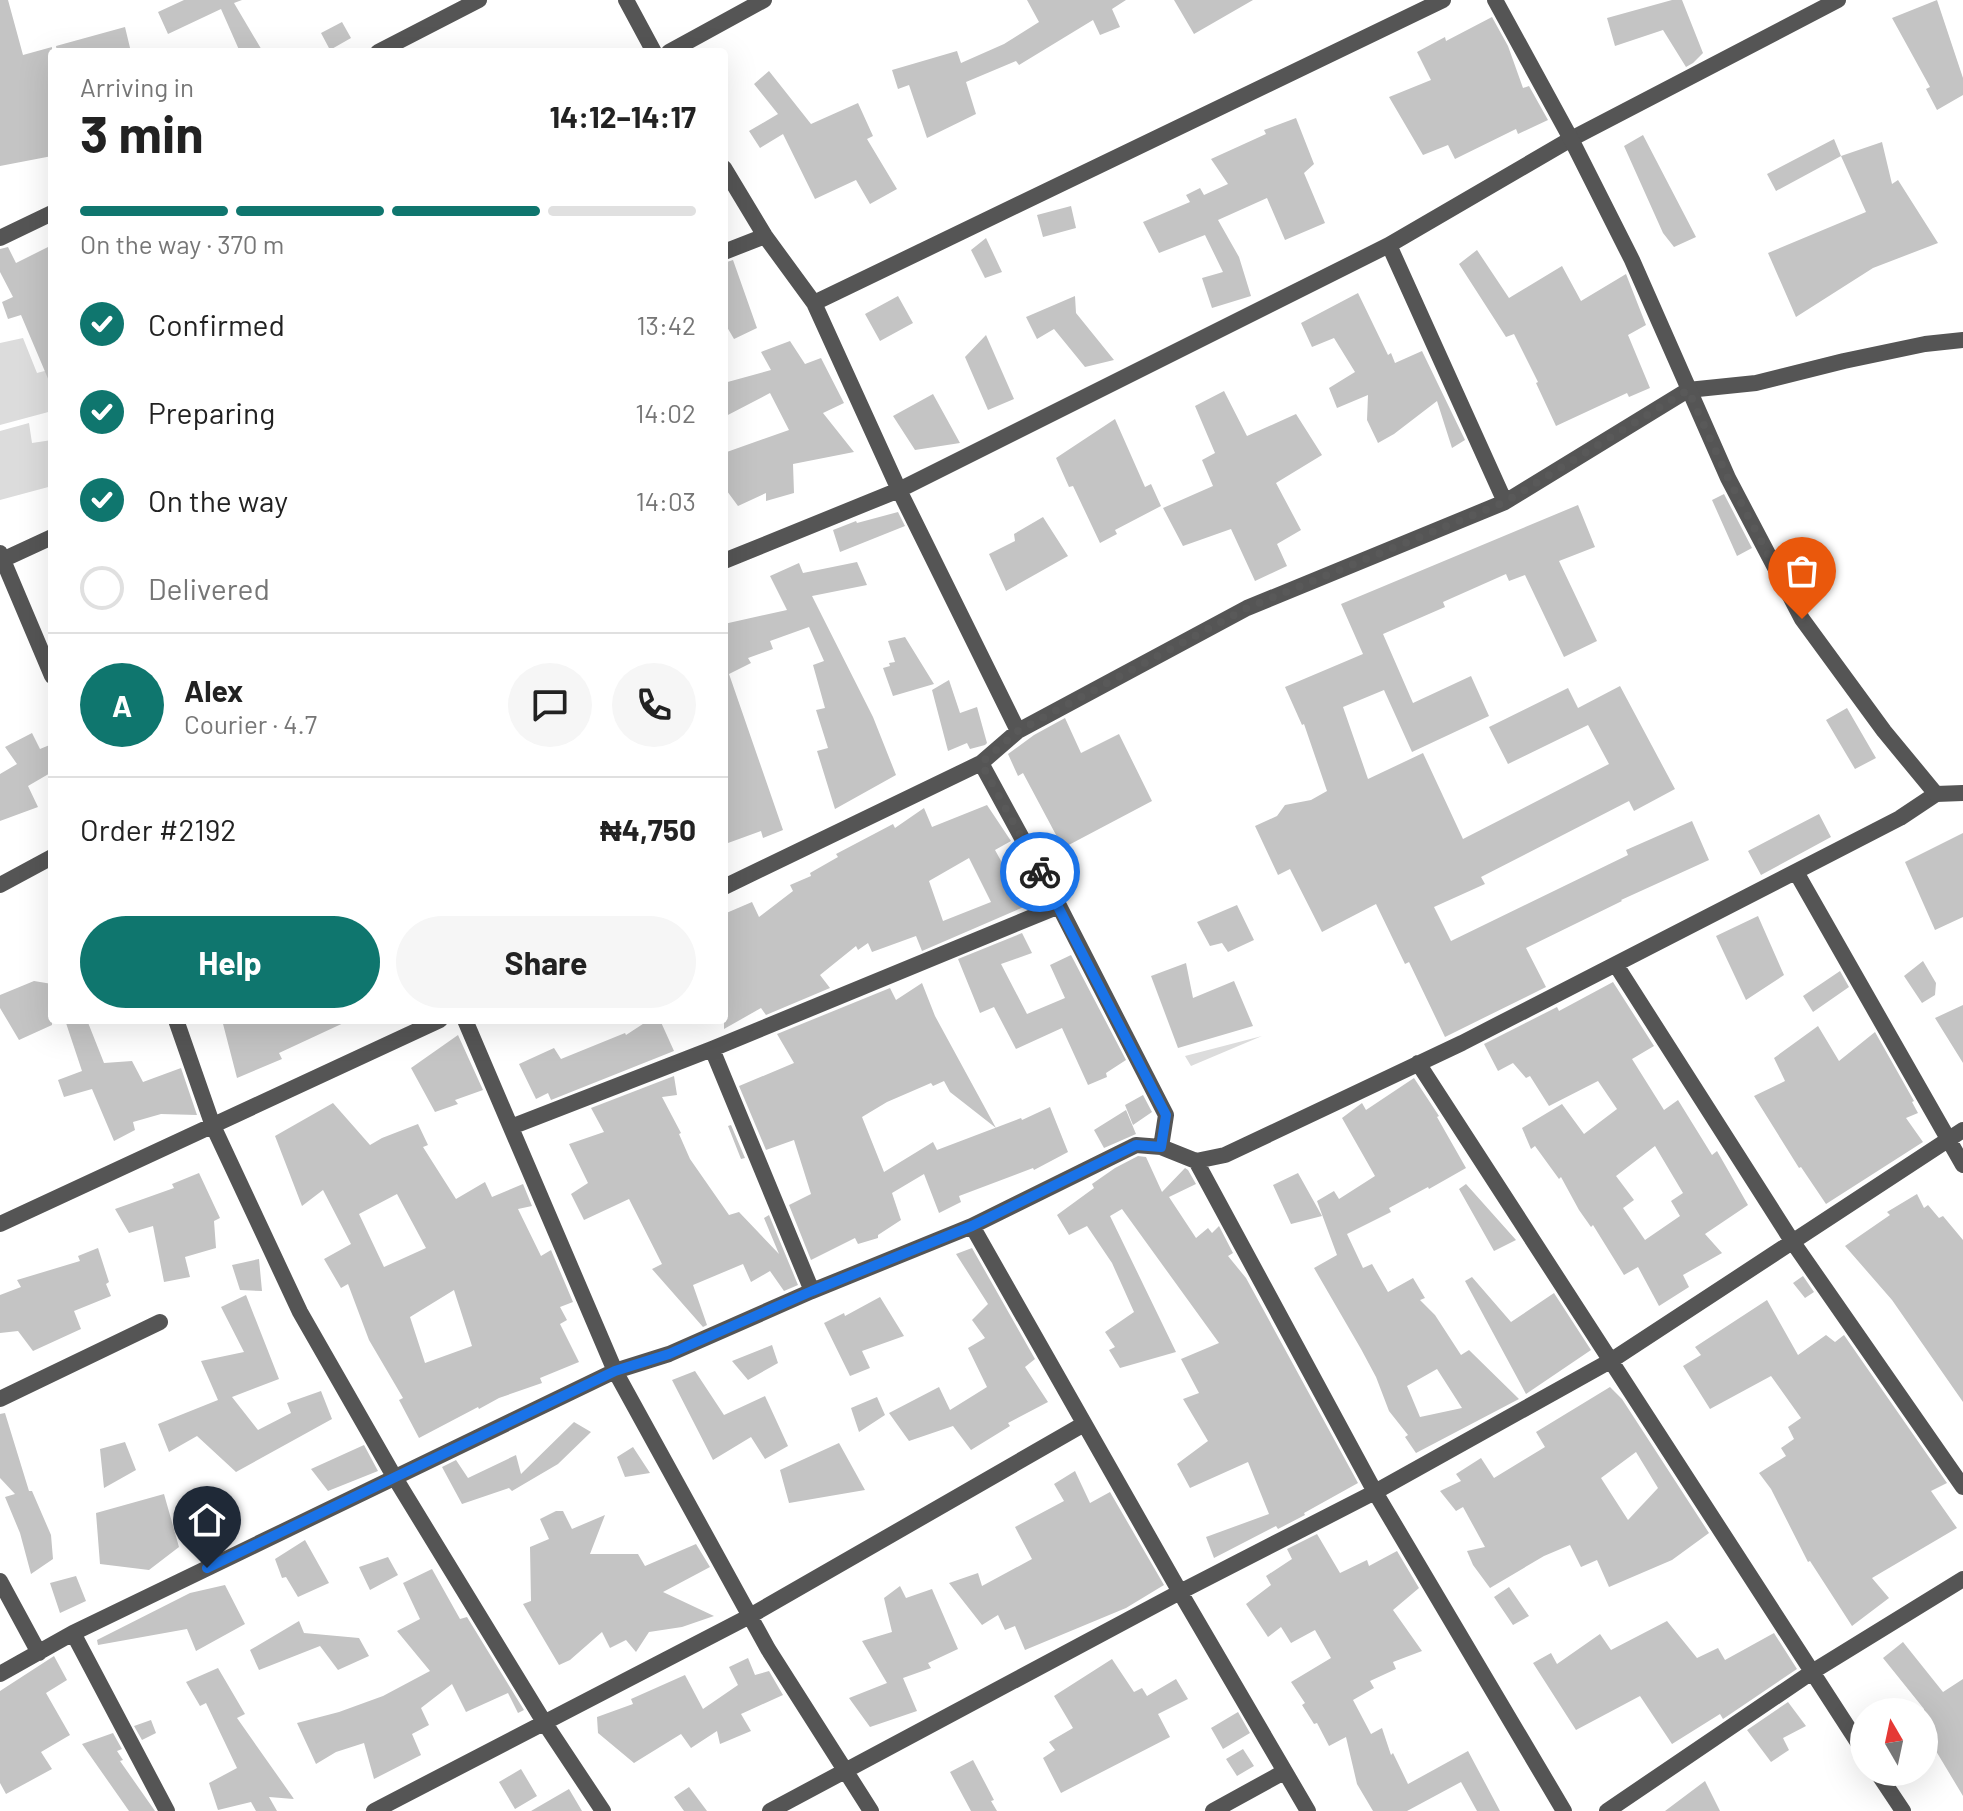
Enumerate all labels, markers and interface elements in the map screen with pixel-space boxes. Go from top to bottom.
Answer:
text: Arriving in [80,71,194,102]
text: 14:12–14:17 [549,98,696,134]
text: 3 min [80,101,204,163]
text: On the way · 370 m [80,228,284,259]
icon: check [80,302,124,346]
text: Confirmed [148,306,285,342]
text: 13:42 [636,309,696,340]
icon: check [80,390,124,434]
text: Preparing [148,394,275,430]
text: 14:02 [635,397,696,428]
icon: check [80,478,124,522]
text: On the way [148,482,288,518]
text: 14:03 [636,485,696,516]
pin [1768,537,1836,619]
icon: bag [1780,549,1824,593]
text: Delivered [148,570,270,606]
button: chat [508,663,592,747]
button: phone [612,663,696,747]
text: Alex [184,672,243,708]
text: A [112,687,132,723]
text: Courier · 4.7 [184,708,317,739]
text: Order #2192 [80,811,236,847]
text: ₦4,750 [600,811,696,847]
courier [1000,832,1080,912]
icon: bike [1018,850,1062,894]
button: Help [80,916,380,1008]
button: Share [396,916,696,1008]
pin [173,1486,241,1568]
icon: home [185,1498,229,1542]
north arrow [1850,1698,1938,1786]
map controls [1850,1698,1938,1786]

